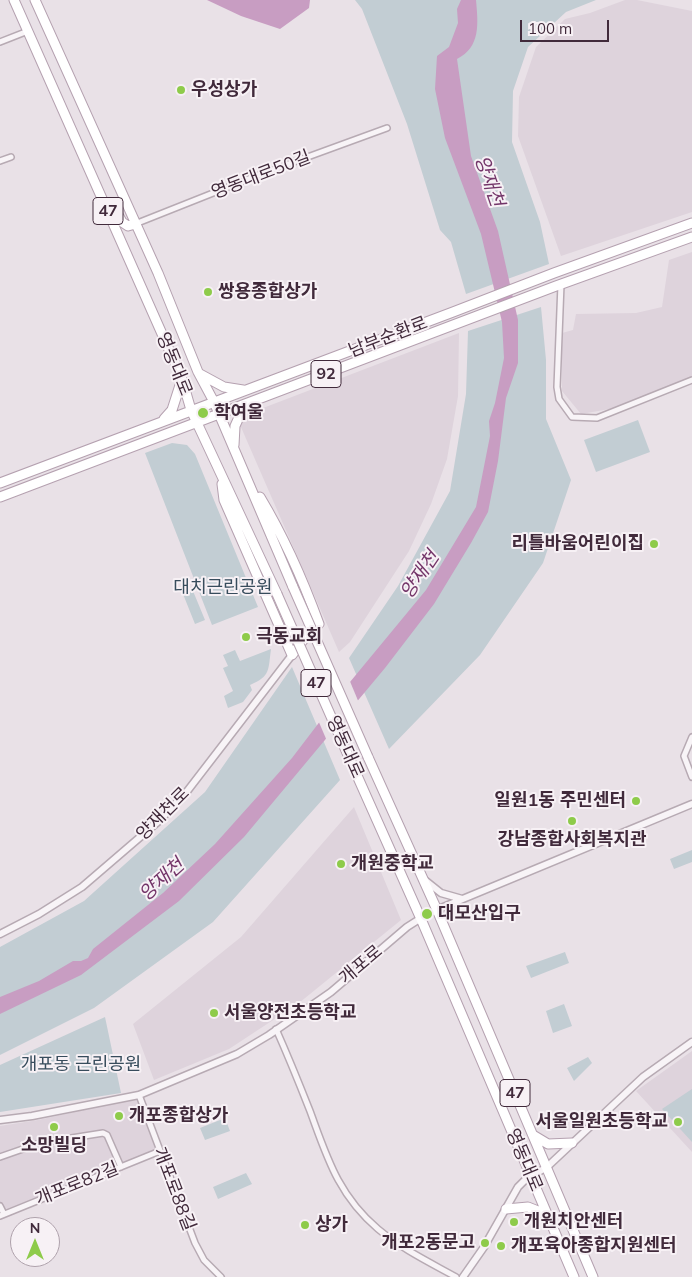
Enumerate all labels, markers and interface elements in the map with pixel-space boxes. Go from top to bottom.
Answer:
scale bar [522,10,611,42]
text: 100 m [528,19,572,38]
place label: 우성상가 [191,79,257,101]
marker: 우성상가 [175,84,187,96]
street label: 영동대로50길 [208,146,314,204]
water label: 양재천 [470,152,508,210]
road number: 47 [93,198,123,225]
place label: 쌍용종합상가 [218,281,317,303]
marker: 쌍용종합상가 [202,286,214,298]
street label: 남부순환로 [345,312,431,362]
street label: 영동대로 [152,329,196,399]
road number: 92 [311,360,341,388]
place label: 학여울 [214,402,264,424]
marker: 학여울 [196,406,210,420]
place label: 리틀바움어린이집 [512,533,644,555]
marker: 리틀바움어린이집 [648,538,660,550]
water label: 양재천 [396,547,444,603]
park label: 대치근린공원 [173,577,273,599]
place label: 극동교회 [256,626,322,648]
marker: 극동교회 [240,631,252,643]
road number: 47 [301,670,331,696]
street label: 영동대로 [322,712,368,782]
street label: 양재천로 [132,783,194,845]
place label: 일원1동 주민센터 [494,790,626,812]
marker: 일원1동 주민센터 [630,795,642,807]
marker: 강남종합사회복지관 [566,815,578,827]
place label: 강남종합사회복지관 [497,829,647,851]
place label: 개원중학교 [351,853,434,875]
water label: 양재천 [135,854,189,906]
marker: 개원중학교 [335,858,347,870]
place label: 대모산입구 [438,903,521,925]
marker: 대모산입구 [420,907,434,921]
street label: 개포로 [335,941,387,989]
place label: 서울양전초등학교 [224,1002,356,1024]
marker: 서울양전초등학교 [208,1007,220,1019]
park label: 개포동 근린공원 [21,1054,141,1076]
road number: 47 [500,1080,530,1106]
place label: 개포종합상가 [129,1105,228,1127]
marker: 개포종합상가 [113,1110,125,1122]
place label: 서울일원초등학교 [536,1111,668,1133]
marker: 서울일원초등학교 [672,1116,684,1128]
marker: 소망빌딩 [48,1121,60,1133]
street label: 영동대로 [501,1125,547,1195]
place label: 소망빌딩 [21,1135,87,1157]
street label: 개포로88길 [148,1144,200,1234]
street label: 개포로82길 [32,1158,122,1210]
place label: 개원치안센터 [524,1211,623,1233]
place label: 상가 [315,1214,348,1236]
marker: 개원치안센터 [508,1216,520,1228]
north arrow [10,1217,60,1267]
text: N [30,1219,40,1237]
marker: 상가 [299,1219,311,1231]
place label: 개포2동문고 [381,1232,475,1254]
place label: 개포육아종합지원센터 [511,1235,677,1257]
marker: 개포2동문고 [479,1237,491,1249]
marker: 개포육아종합지원센터 [495,1240,507,1252]

